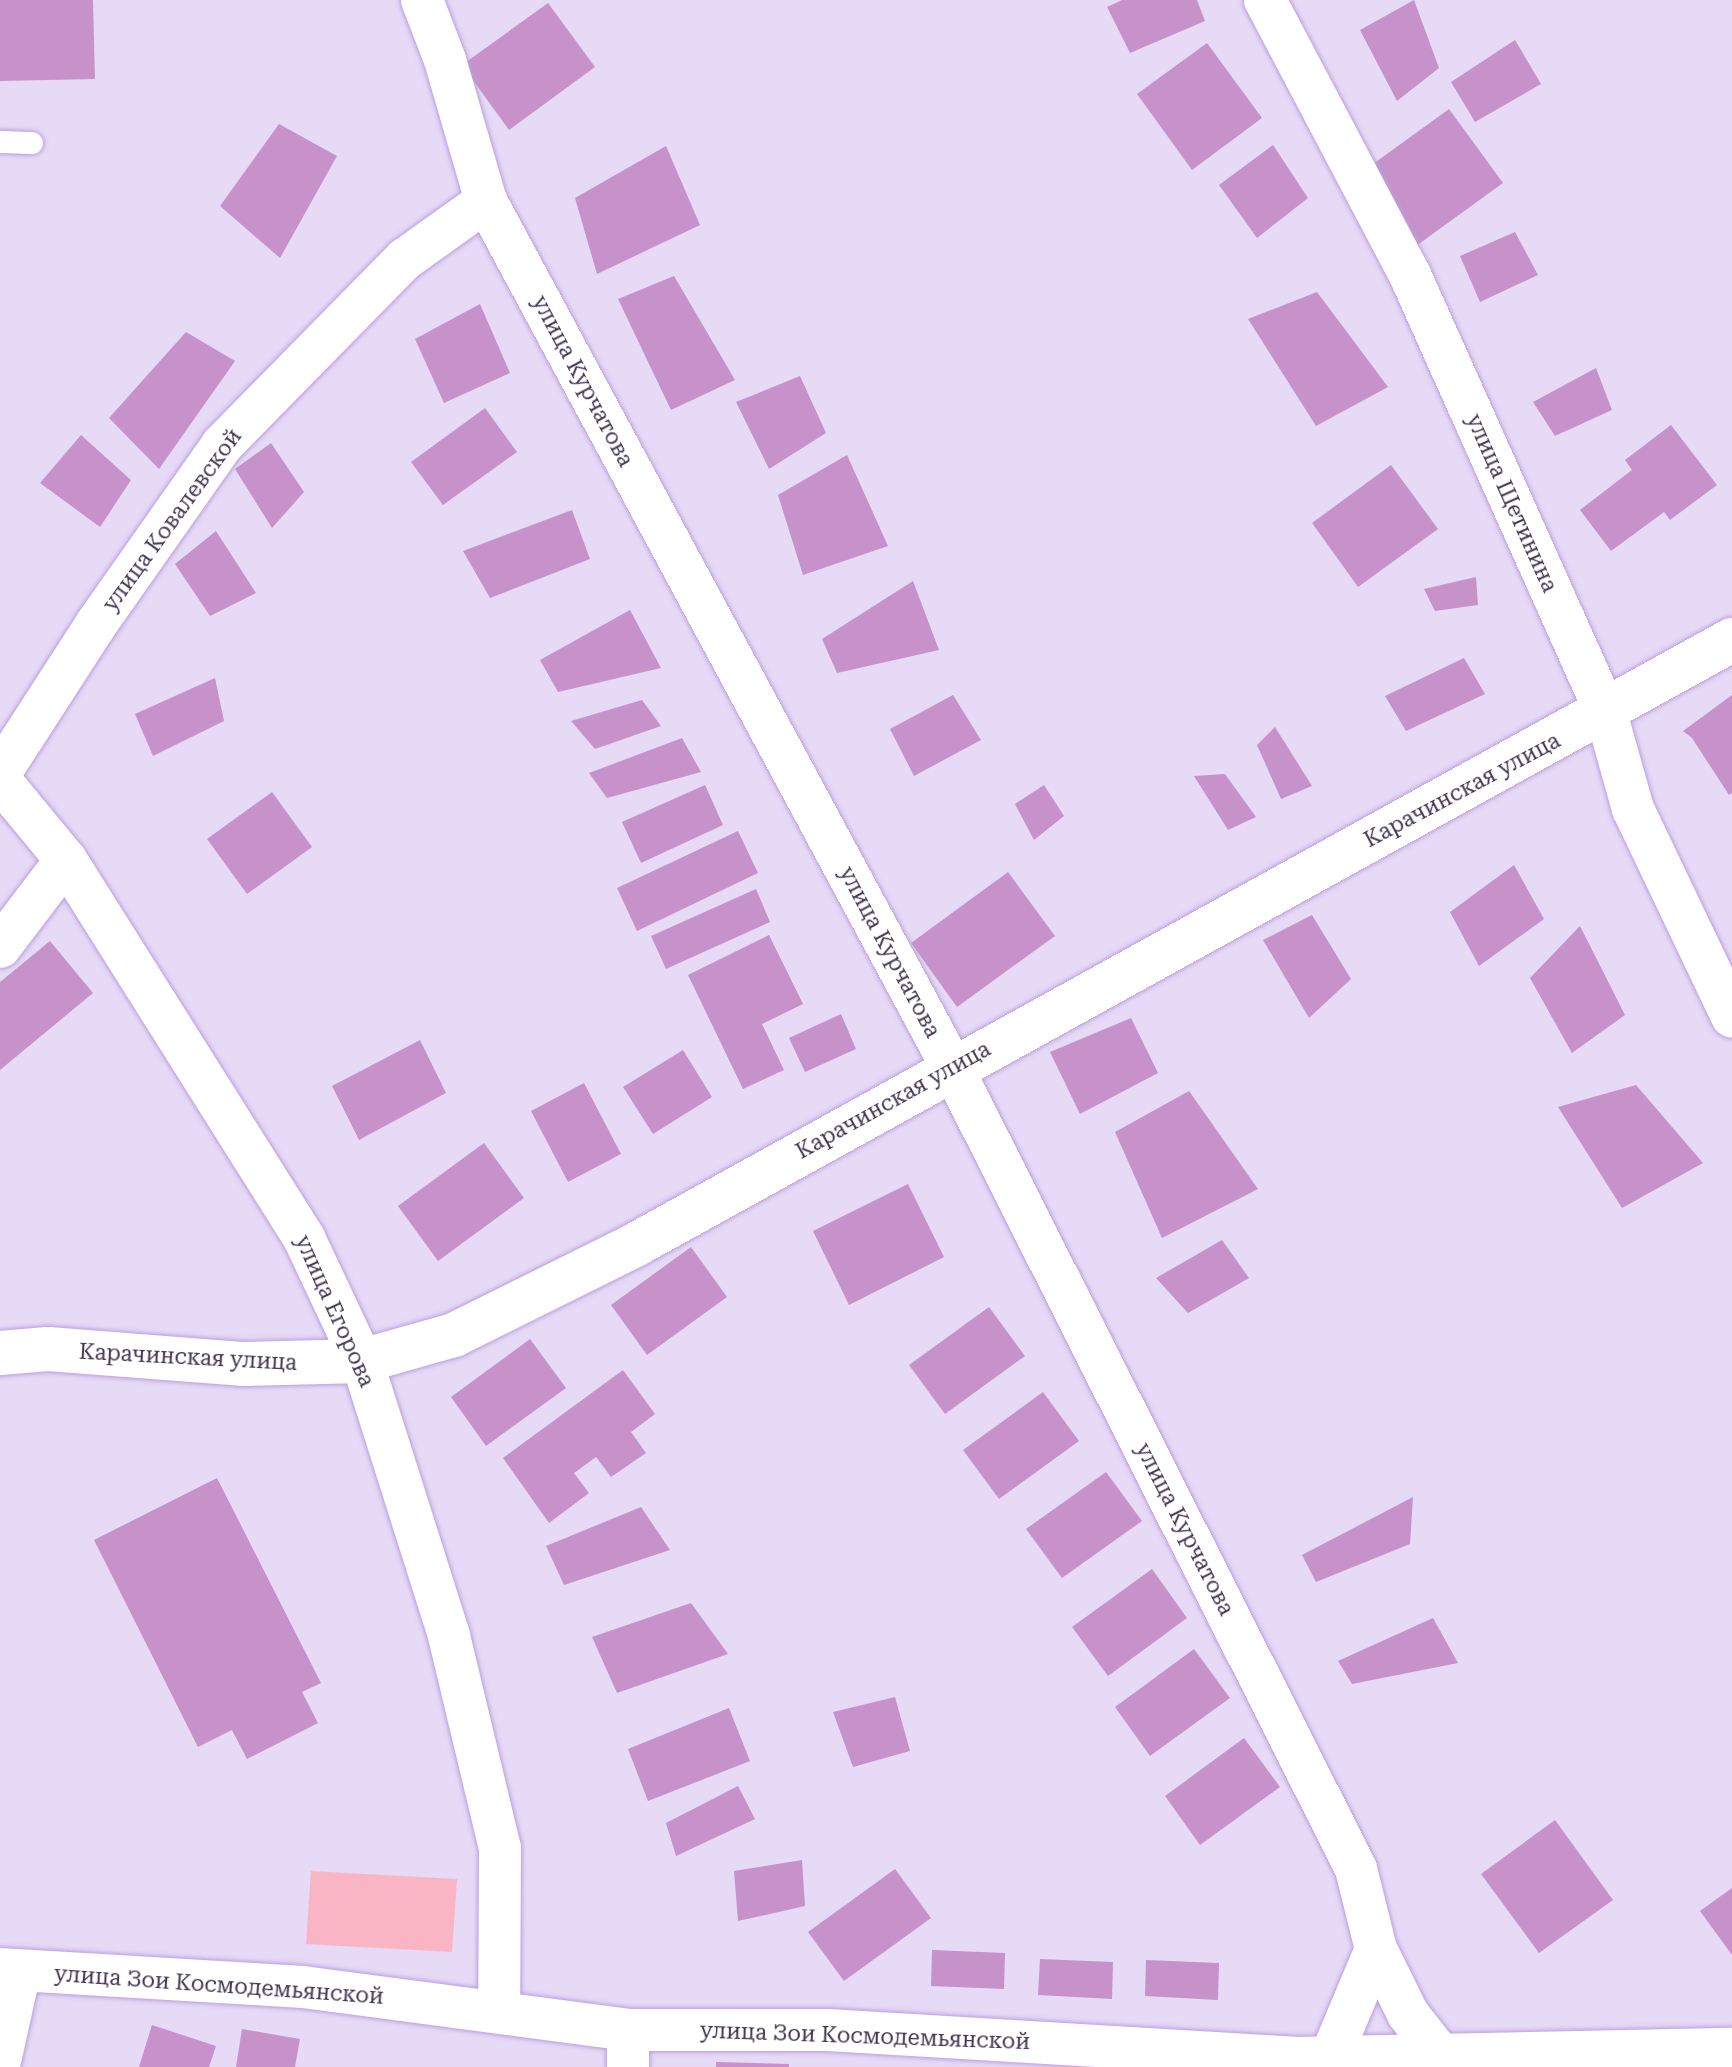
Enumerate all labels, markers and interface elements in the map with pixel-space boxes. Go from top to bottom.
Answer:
street label: улица Курчатова [527,291,639,471]
street label: улица Щетинина [1461,410,1563,596]
street label: улица Ковалевской [97,424,247,616]
street label: Карачинская улица [1359,727,1565,853]
street label: улица Курчатова [834,862,946,1042]
street label: Карачинская улица [791,1036,995,1164]
street label: улица Егорова [290,1231,380,1391]
street label: Карачинская улица [78,1338,298,1376]
street label: улица Курчатова [1130,1438,1240,1620]
street label: улица Зои Космодемьянской [53,1960,385,2010]
street label: улица Зои Космодемьянской [700,2017,1030,2055]

